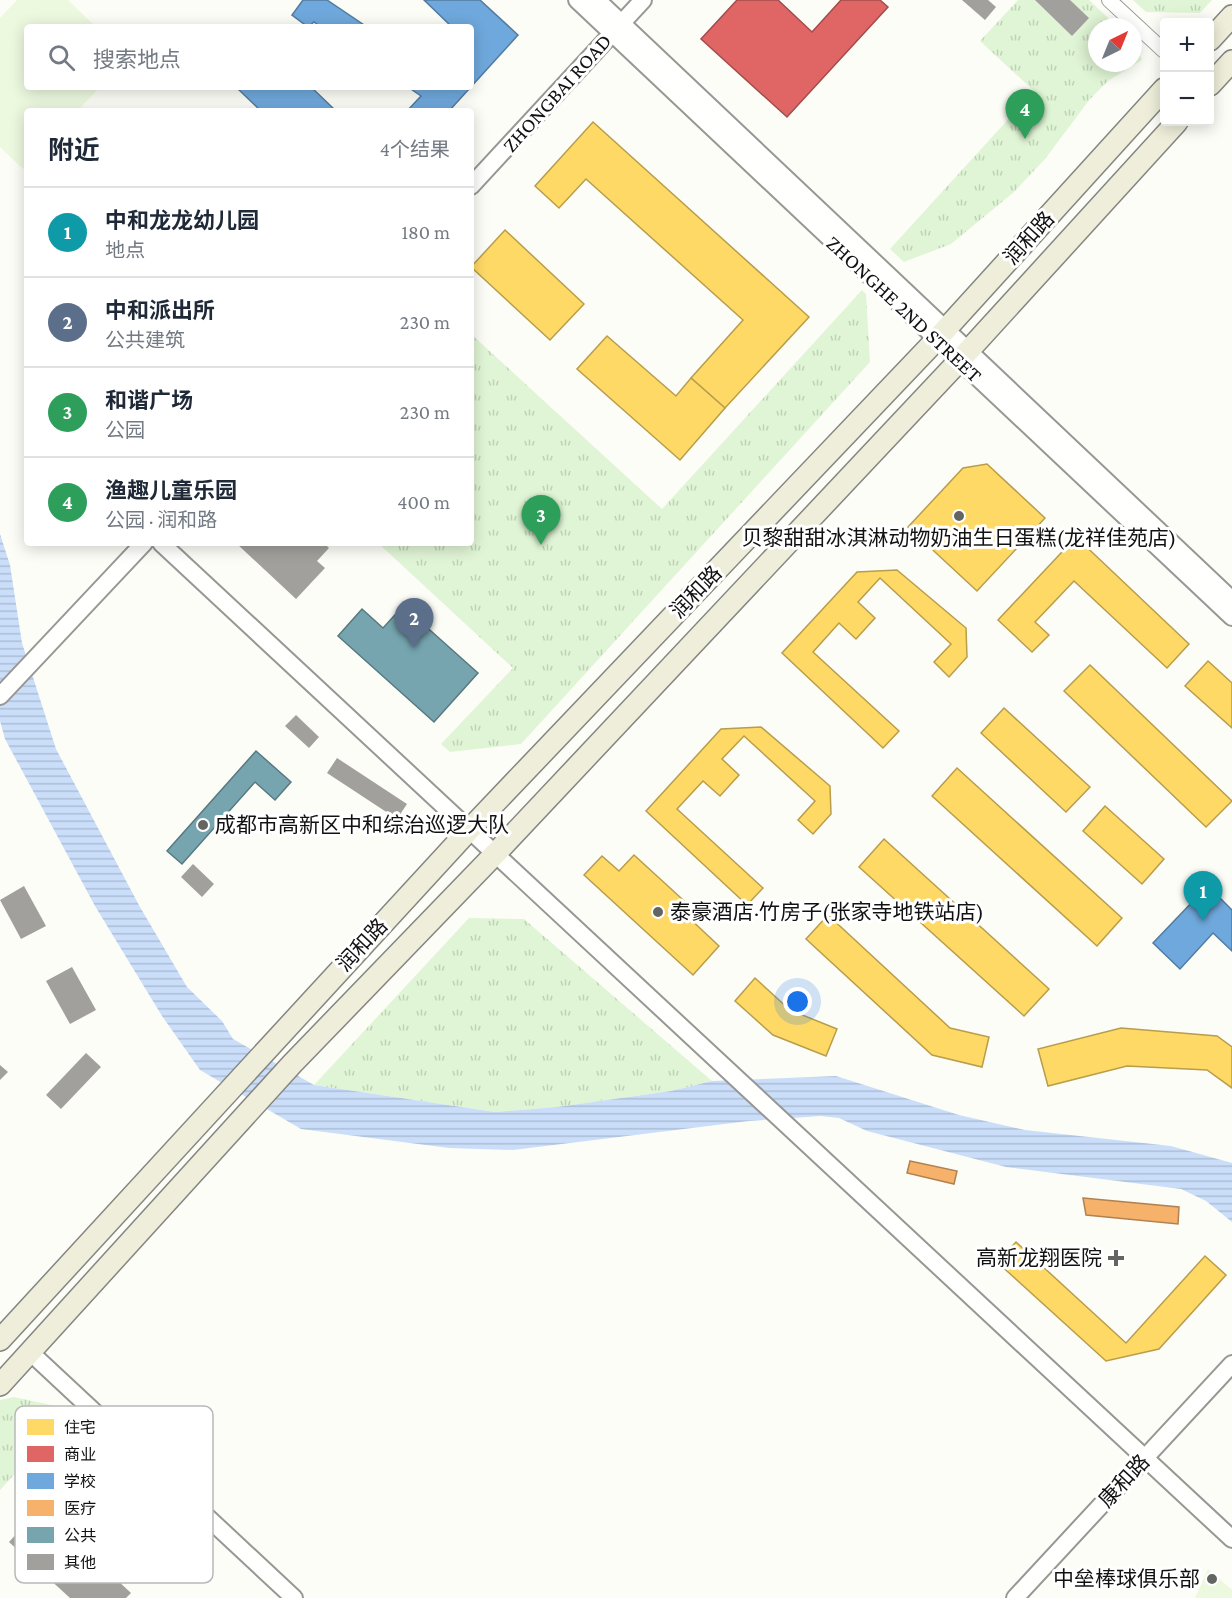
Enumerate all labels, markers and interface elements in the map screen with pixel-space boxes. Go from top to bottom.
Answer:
north arrow [1088,18,1142,72]
map controls [1160,18,1214,126]
button: + [1160,18,1214,72]
search box [24,24,474,90]
street label: ZHONGBAI ROAD [498,29,616,157]
icon: search [45,41,78,74]
text: 搜索地点 [93,47,181,72]
button: − [1160,72,1214,126]
pin: 4 [1006,90,1044,139]
text: 附近 [48,136,100,165]
text: 4个结果 [380,138,450,160]
street label: 润和路 [999,207,1059,269]
text: 中和龙龙幼儿园 [105,208,259,233]
text: 1 [64,221,71,243]
text: 180 m [401,221,450,243]
street label: ZHONGHE 2ND STREET [821,231,987,388]
text: 地点 [105,239,145,261]
text: 中和派出所 [105,298,215,323]
text: 2 [62,311,73,333]
text: 230 m [400,311,450,333]
text: 公共建筑 [105,329,185,351]
text: 和谐广场 [105,388,193,413]
text: 3 [63,401,72,423]
text: 230 m [400,401,450,423]
text: 公园 [105,419,145,441]
text: 渔趣儿童乐园 [105,478,237,503]
text: 4 [62,491,73,513]
text: 400 m [397,491,450,513]
pin: 3 [522,496,560,545]
text: 公园 · 润和路 [105,509,217,531]
marker: 贝黎甜甜冰淇淋动物奶油生日蛋糕(龙祥佳苑店) [952,509,966,523]
place label: 贝黎甜甜冰淇淋动物奶油生日蛋糕(龙祥佳苑店) [742,526,1176,550]
street label: 润和路 [665,561,727,623]
pin: 2 [394,598,434,648]
place label: 成都市高新区中和综治巡逻大队 [215,813,509,837]
marker: 成都市高新区中和综治巡逻大队 [196,818,210,832]
pin: 1 [1184,872,1222,921]
place label: 泰豪酒店·竹房子(张家寺地铁站店) [670,900,984,924]
marker: 泰豪酒店·竹房子(张家寺地铁站店) [651,905,665,919]
street label: 润和路 [332,914,392,976]
your location [783,987,812,1016]
place label: 高新龙翔医院 [976,1246,1102,1270]
marker: 高新龙翔医院 [1107,1249,1125,1267]
legend [15,1406,213,1583]
text: 住宅 [64,1419,96,1436]
text: 商业 [64,1446,96,1463]
street label: 康和路 [1094,1450,1154,1512]
text: 学校 [64,1473,96,1490]
text: 医疗 [64,1500,96,1517]
text: 公共 [64,1527,96,1544]
text: 其他 [64,1554,96,1571]
place label: 中垒棒球俱乐部 [1053,1567,1200,1591]
marker: 中垒棒球俱乐部 [1205,1572,1219,1586]

